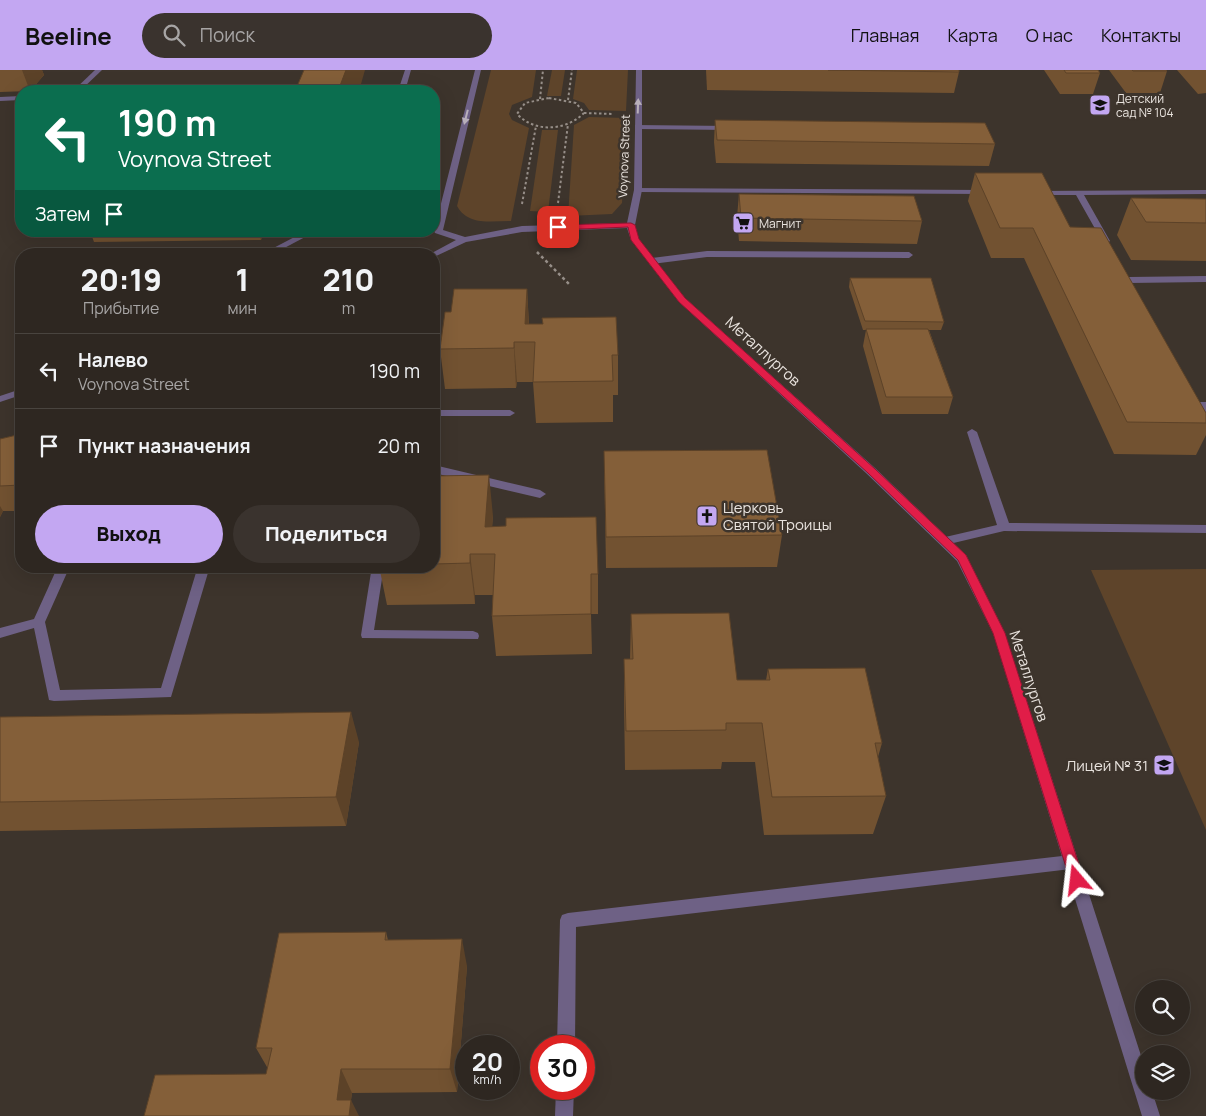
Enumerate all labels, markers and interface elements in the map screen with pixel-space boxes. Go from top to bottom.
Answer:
search box [142,13,492,58]
text: Beeline [25,19,112,52]
icon: search [160,21,188,49]
text: Поиск [200,22,255,48]
text: Главная [851,23,920,47]
text: Карта [948,23,998,47]
text: О нас [1026,23,1073,47]
text: Контакты [1101,23,1181,47]
place label: Детский сад № 104 [1116,90,1174,121]
school or university icon: Детский сад № 104 [1088,93,1112,117]
one-way arrow [635,98,643,114]
text: 190 m [118,99,217,147]
icon: left [35,105,100,170]
one-way arrow [462,110,470,125]
street label: Voynova Street [614,114,634,198]
text: Voynova Street [118,144,271,174]
icon: arrive [100,200,128,228]
text: Затем [35,201,90,227]
pin [537,206,579,248]
supermarket icon: Магнит [731,211,755,235]
icon: arrive [544,213,572,241]
place label: Магнит [759,215,801,232]
text: 20:19 [81,259,162,300]
text: 1 [235,259,249,300]
text: 210 [323,259,374,300]
text: Прибытие [83,297,159,319]
text: мин [227,297,257,319]
text: m [342,297,355,319]
street label: Металлургов [721,312,805,390]
text: Налево [78,347,148,373]
icon: left [35,357,63,385]
text: 190 m [369,358,420,384]
text: Voynova Street [78,373,190,395]
icon: arrive [35,432,63,460]
text: Пункт назначения [78,433,251,459]
text: 20 m [378,433,420,459]
place label: Церковь Святой Троицы [723,497,832,535]
church icon: Церковь Святой Троицы [695,504,719,528]
button: Выход [35,505,223,563]
button: Поделиться [233,505,420,563]
street label: Металлургов [1004,628,1054,724]
school or university icon: Лицей № 31 [1152,753,1176,777]
place label: Лицей № 31 [1066,755,1148,776]
position arrow [1050,853,1102,905]
map controls [1135,980,1190,1100]
button: search [1135,980,1190,1035]
speed limit sign: 30 [530,1035,595,1100]
text: 20 [472,1044,503,1079]
button: layers [1135,1045,1190,1100]
text: km/h [474,1071,501,1088]

